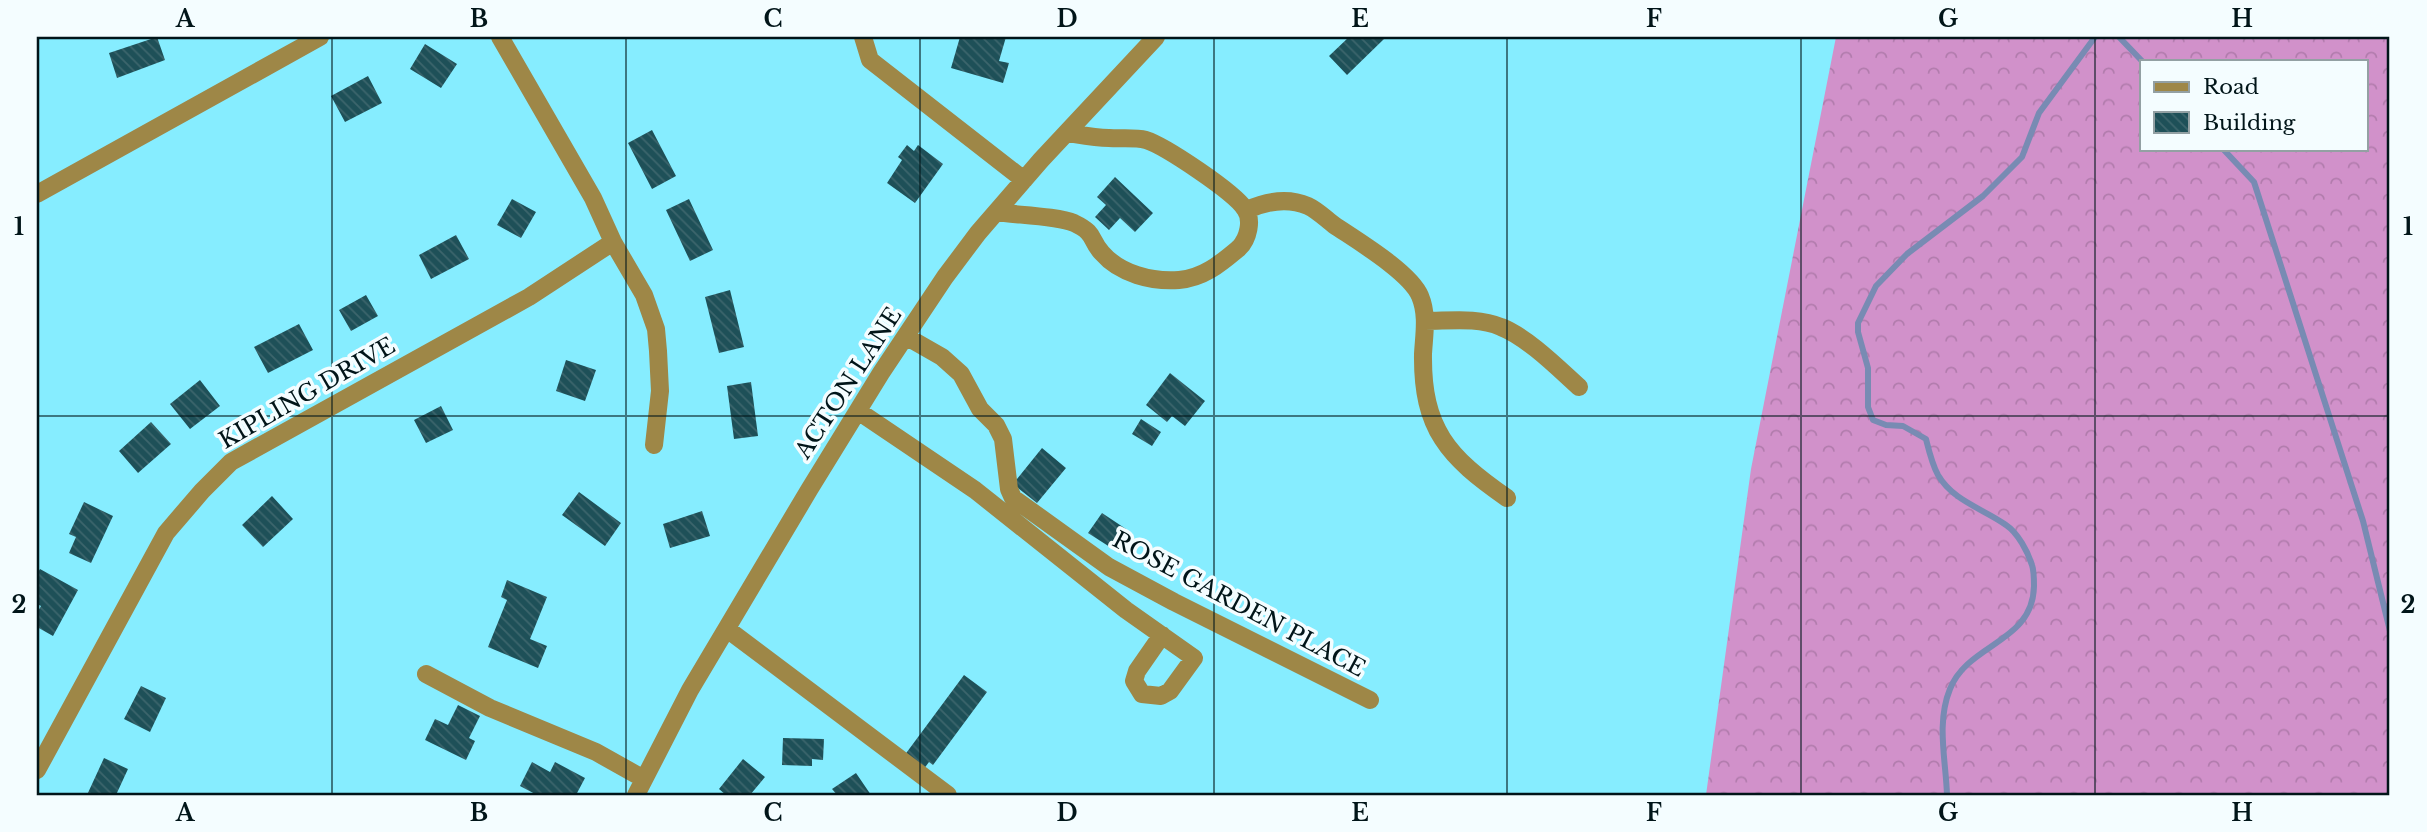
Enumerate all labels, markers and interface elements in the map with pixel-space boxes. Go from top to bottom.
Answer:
text: A [175,5,196,33]
text: B [470,5,488,33]
text: C [764,5,782,33]
text: D [1056,5,1078,33]
text: E [1351,5,1369,33]
text: F [1646,5,1662,33]
text: G [1938,5,1958,33]
text: H [2231,5,2253,33]
legend [2140,60,2368,150]
text: Road [2203,74,2259,100]
text: Building [2203,110,2296,136]
text: 1 [14,213,24,241]
text: 1 [2403,213,2413,241]
street label: ACTON LANE [788,302,907,465]
street label: KIPLING DRIVE [214,331,400,455]
street label: ROSE GARDEN PLACE [1108,525,1370,683]
text: 2 [12,591,26,619]
text: 2 [2401,591,2415,619]
text: A [175,799,196,827]
text: B [470,799,488,827]
text: C [764,799,782,827]
text: D [1056,799,1078,827]
text: E [1351,799,1369,827]
text: F [1646,799,1662,827]
text: G [1938,799,1958,827]
text: H [2231,799,2253,827]

